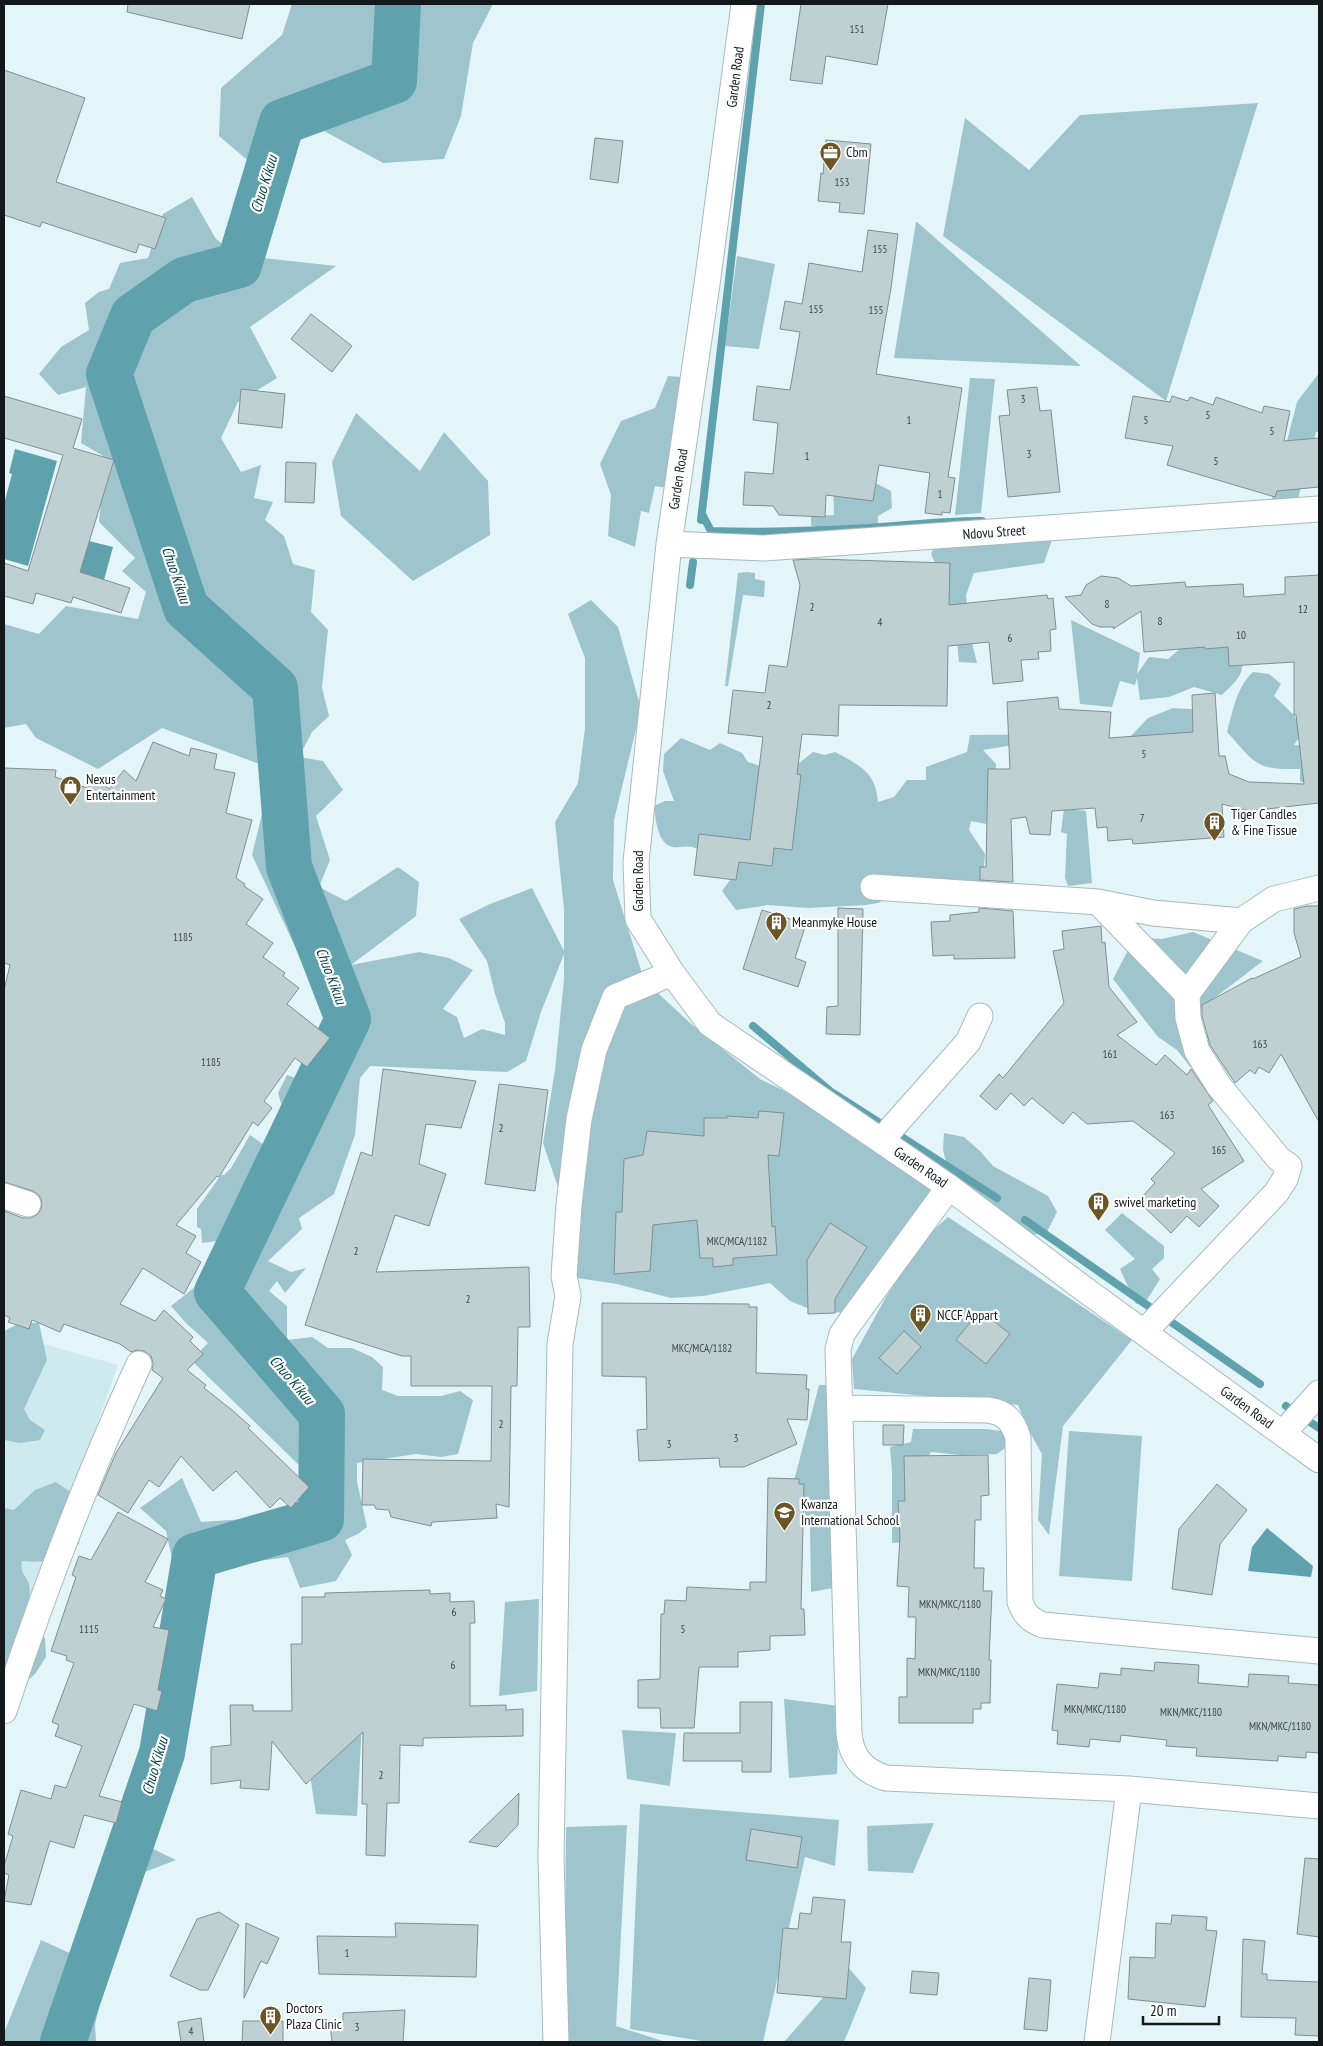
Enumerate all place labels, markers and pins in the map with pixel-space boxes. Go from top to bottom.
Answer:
office icon: Cbm [818,140,842,171]
place label: Cbm [846,143,868,161]
place label: Nexus Entertainment [86,770,156,804]
shop icon: Nexus Entertainment [58,775,82,806]
place label: Tiger Candles & Fine Tissue [1231,805,1297,839]
building icon: Tiger Candles & Fine Tissue [1203,810,1227,841]
building icon: Meanmyke House [764,910,788,941]
place label: Meanmyke House [792,913,877,931]
building icon: swivel marketing [1086,1190,1110,1221]
place label: swivel marketing [1114,1193,1196,1211]
building icon: NCCF Appart [909,1303,933,1334]
place label: NCCF Appart [937,1306,998,1324]
place label: Kwanza International School [801,1495,900,1529]
school or university icon: Kwanza International School [773,1500,797,1531]
place label: Doctors Plaza Clinic [286,1999,342,2033]
building icon: Doctors Plaza Clinic [258,2004,282,2035]

